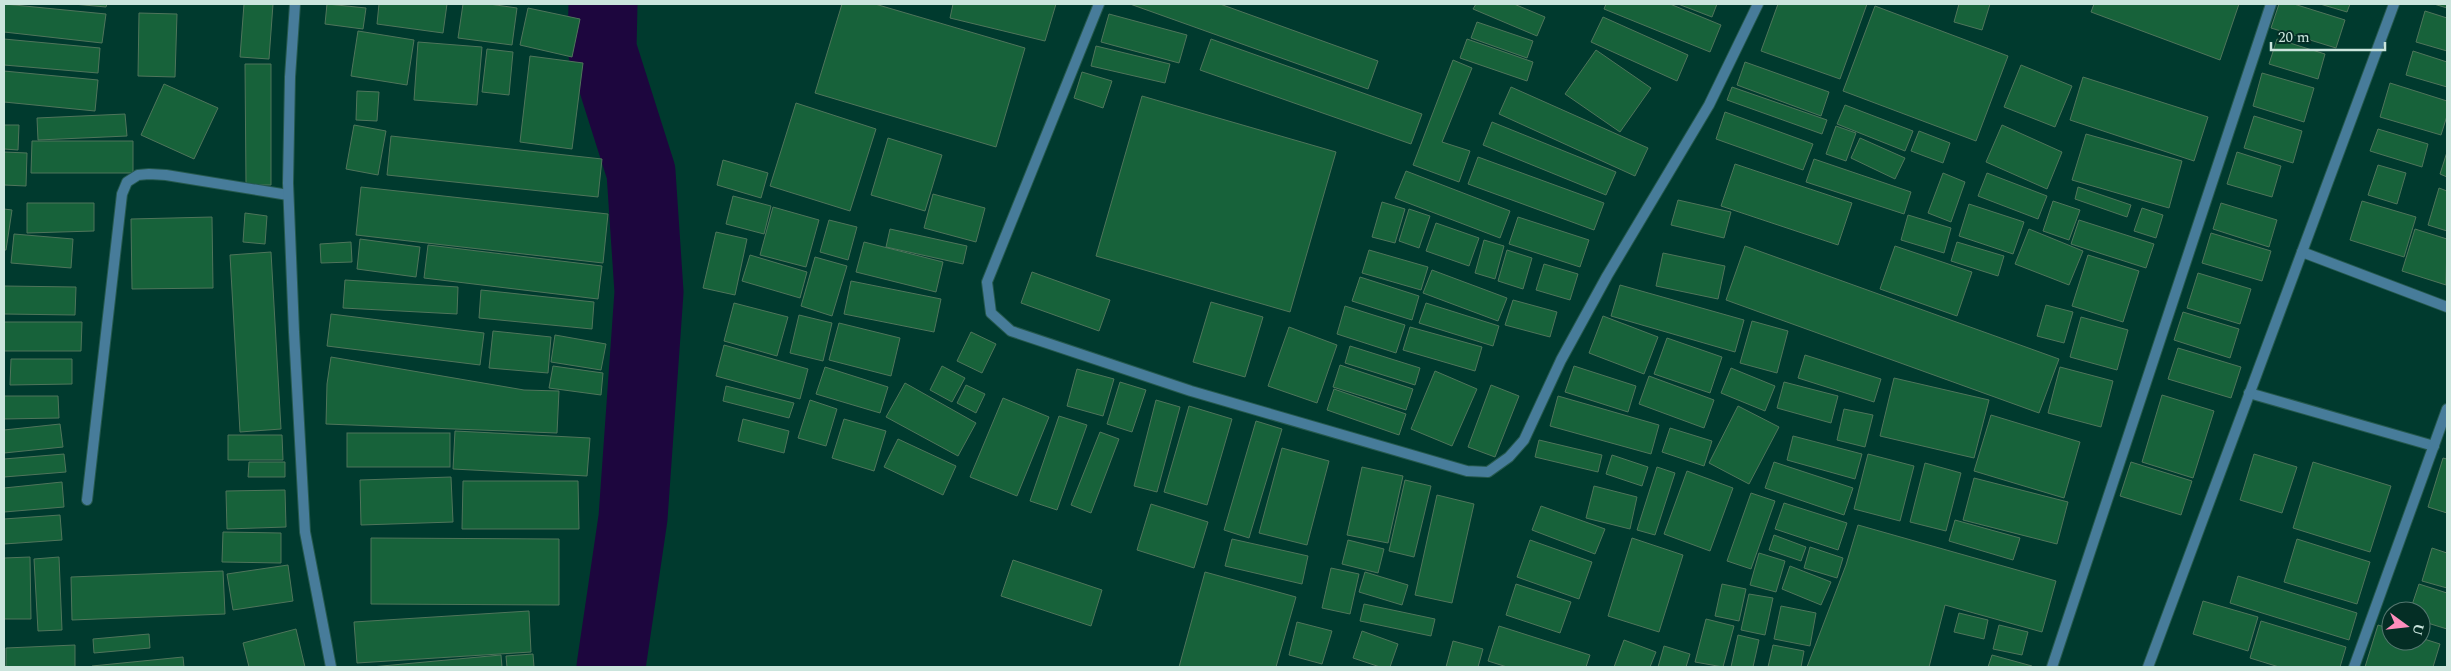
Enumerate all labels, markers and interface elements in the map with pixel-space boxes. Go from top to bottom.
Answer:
scale bar [2271,20,2385,52]
text: 20 m [2278,26,2310,49]
north arrow [2381,601,2431,651]
text: U [2406,621,2430,638]

